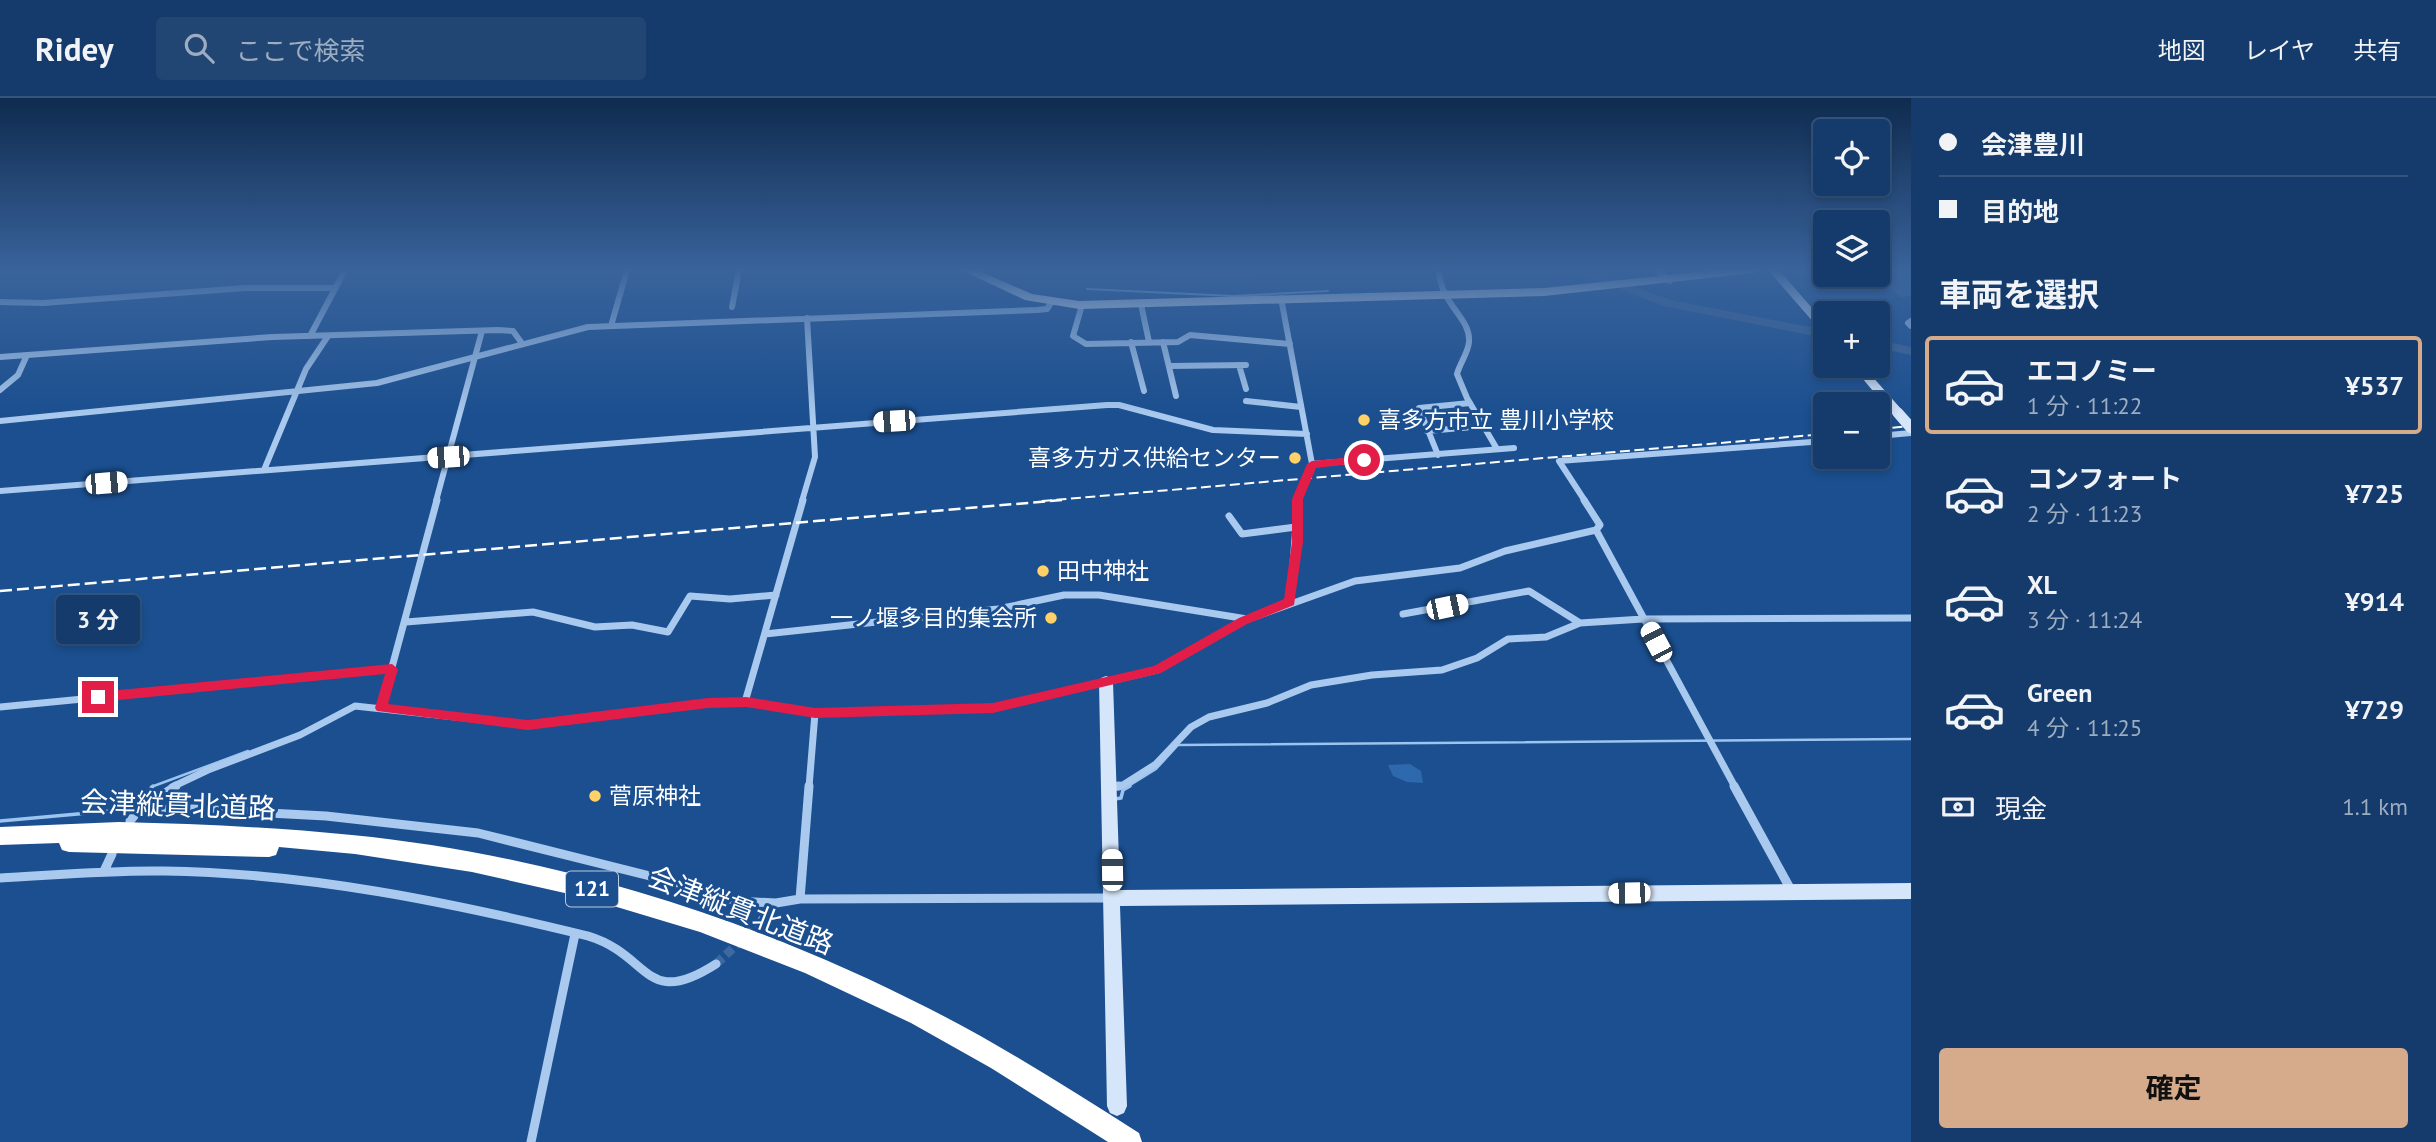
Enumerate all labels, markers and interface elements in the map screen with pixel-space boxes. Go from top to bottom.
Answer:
search box [156,17,646,80]
text: Ridey [35,27,114,70]
icon: search [180,29,218,67]
text: ここで検索 [236,34,366,67]
text: 地図 [2158,35,2206,66]
text: レイヤ [2244,35,2315,66]
text: 共有 [2353,35,2401,66]
map controls [1813,119,1890,469]
button: locate [1813,119,1890,196]
text: 会津豊川 [1981,128,2085,161]
text: 目的地 [1981,195,2059,228]
button: layers [1813,210,1890,287]
text: 車両を選択 [1939,273,2099,315]
button: + [1813,301,1890,378]
icon: car [1943,354,2006,417]
text: エコノミー [2027,354,2157,387]
text: ¥537 [2345,369,2404,402]
text: 1 分 · 11:22 [2027,391,2142,420]
button: − [1813,392,1890,469]
place label: 喜多方市立 豊川小学校 [1378,405,1614,434]
car [873,409,916,433]
marker: 喜多方市立 豊川小学校 [1356,412,1372,428]
place label: 喜多方ガス供給センター [1028,443,1281,472]
route start [1348,444,1380,476]
car [427,445,470,469]
marker: 喜多方ガス供給センター [1287,450,1303,466]
icon: car [1943,462,2006,525]
text: コンフォート [2027,462,2182,495]
car [85,471,128,495]
text: ¥725 [2345,477,2404,510]
text: 2 分 · 11:23 [2027,499,2142,528]
place label: 田中神社 [1057,556,1149,585]
marker: 田中神社 [1035,563,1051,579]
text: XL [2027,568,2057,601]
icon: car [1943,570,2006,633]
text: ¥914 [2345,585,2404,618]
car [1425,592,1470,622]
callout: 3 分 [56,596,140,644]
place label: 一ノ堰多目的集会所 [830,603,1037,632]
text: 3 分 [77,605,119,634]
text: 3 分 · 11:24 [2027,605,2142,634]
marker: 一ノ堰多目的集会所 [1043,610,1059,626]
car [1637,619,1676,665]
text: Green [2027,676,2092,709]
icon: car [1943,678,2006,741]
route end [82,681,114,713]
text: ¥729 [2345,693,2404,726]
text: 4 分 · 11:25 [2027,713,2142,742]
place label: 菅原神社 [609,781,701,810]
street label: 会津縦貫北道路 [79,783,277,826]
marker: 菅原神社 [587,788,603,804]
icon: cash [1939,788,1977,826]
text: 現金 [1995,792,2047,825]
text: 1.1 km [2342,792,2408,821]
car [1102,849,1123,891]
street label: 会津縦貫北道路 [643,857,839,962]
road number: 121 [566,872,618,906]
car [1608,882,1651,904]
button: 確定 [1939,1048,2408,1128]

